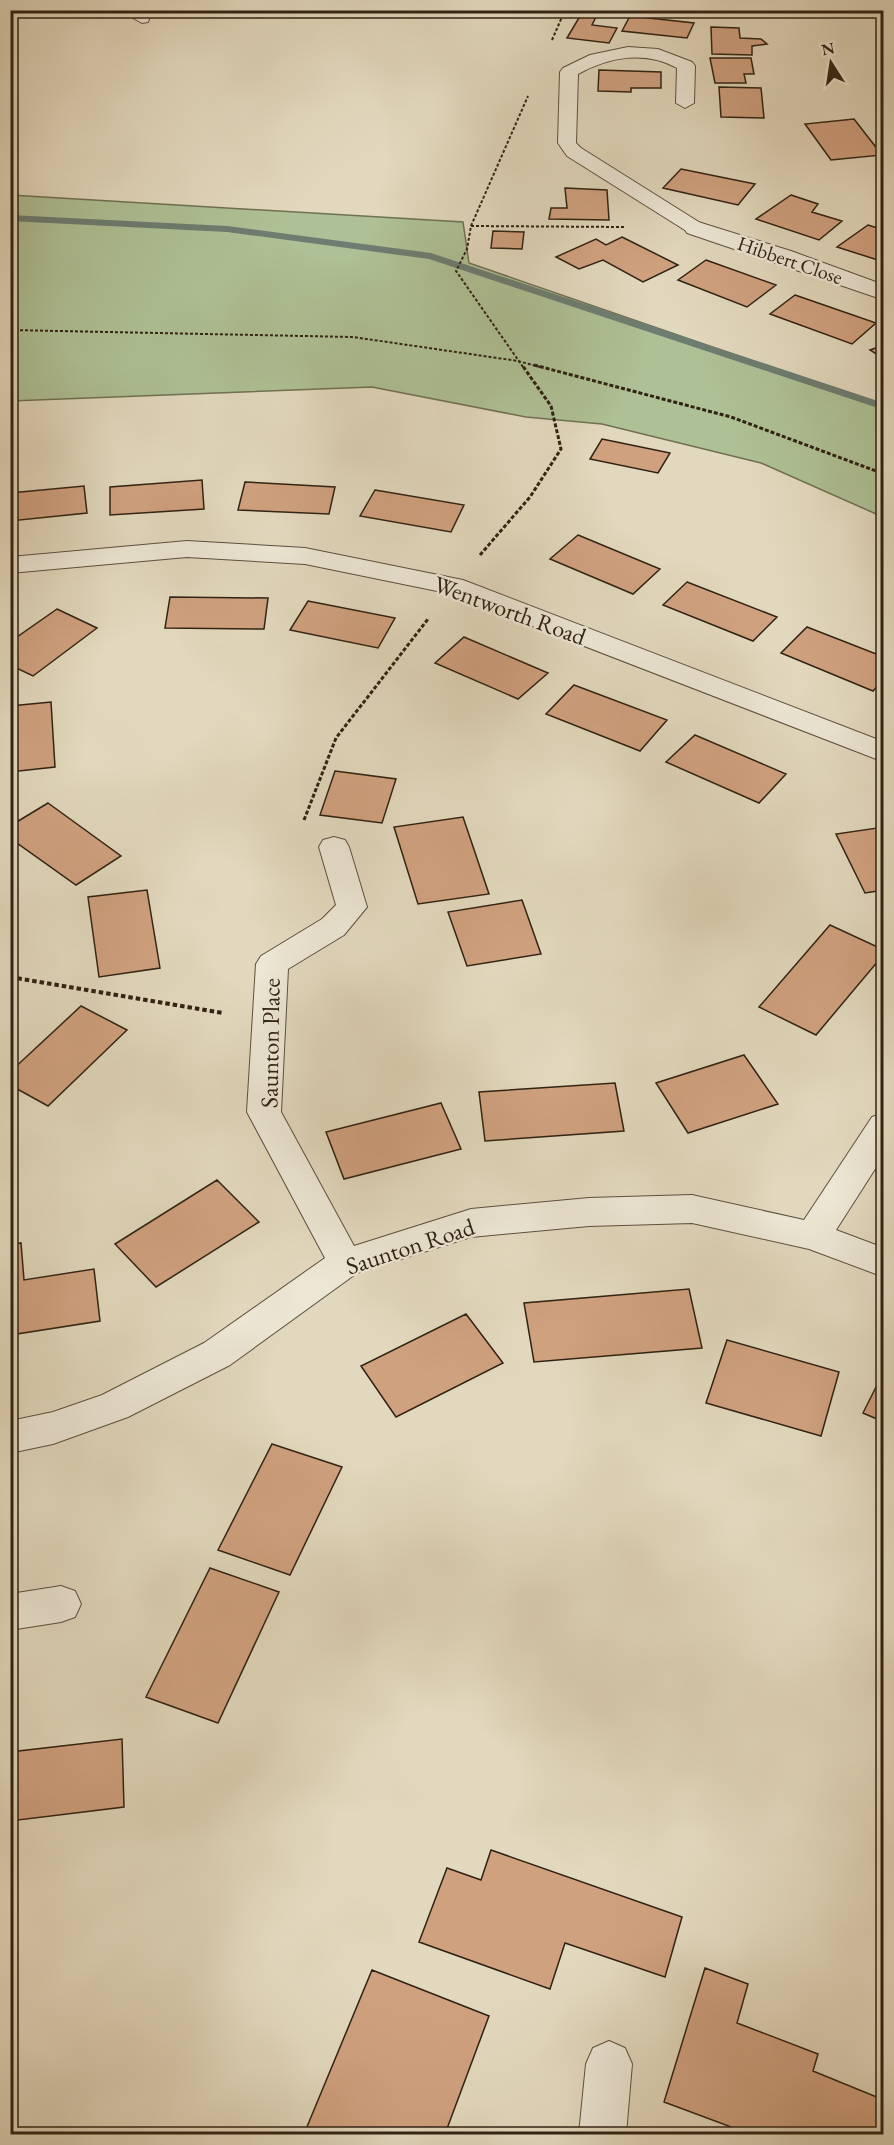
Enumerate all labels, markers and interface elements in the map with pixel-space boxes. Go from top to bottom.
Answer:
north arrow [801,33,861,93]
text: N [819,37,837,60]
street label: Hibbert Close [734,230,846,290]
street label: Wentworth Road [430,568,591,652]
street label: Saunton Place [253,978,287,1108]
street label: Saunton Road [342,1210,479,1281]

